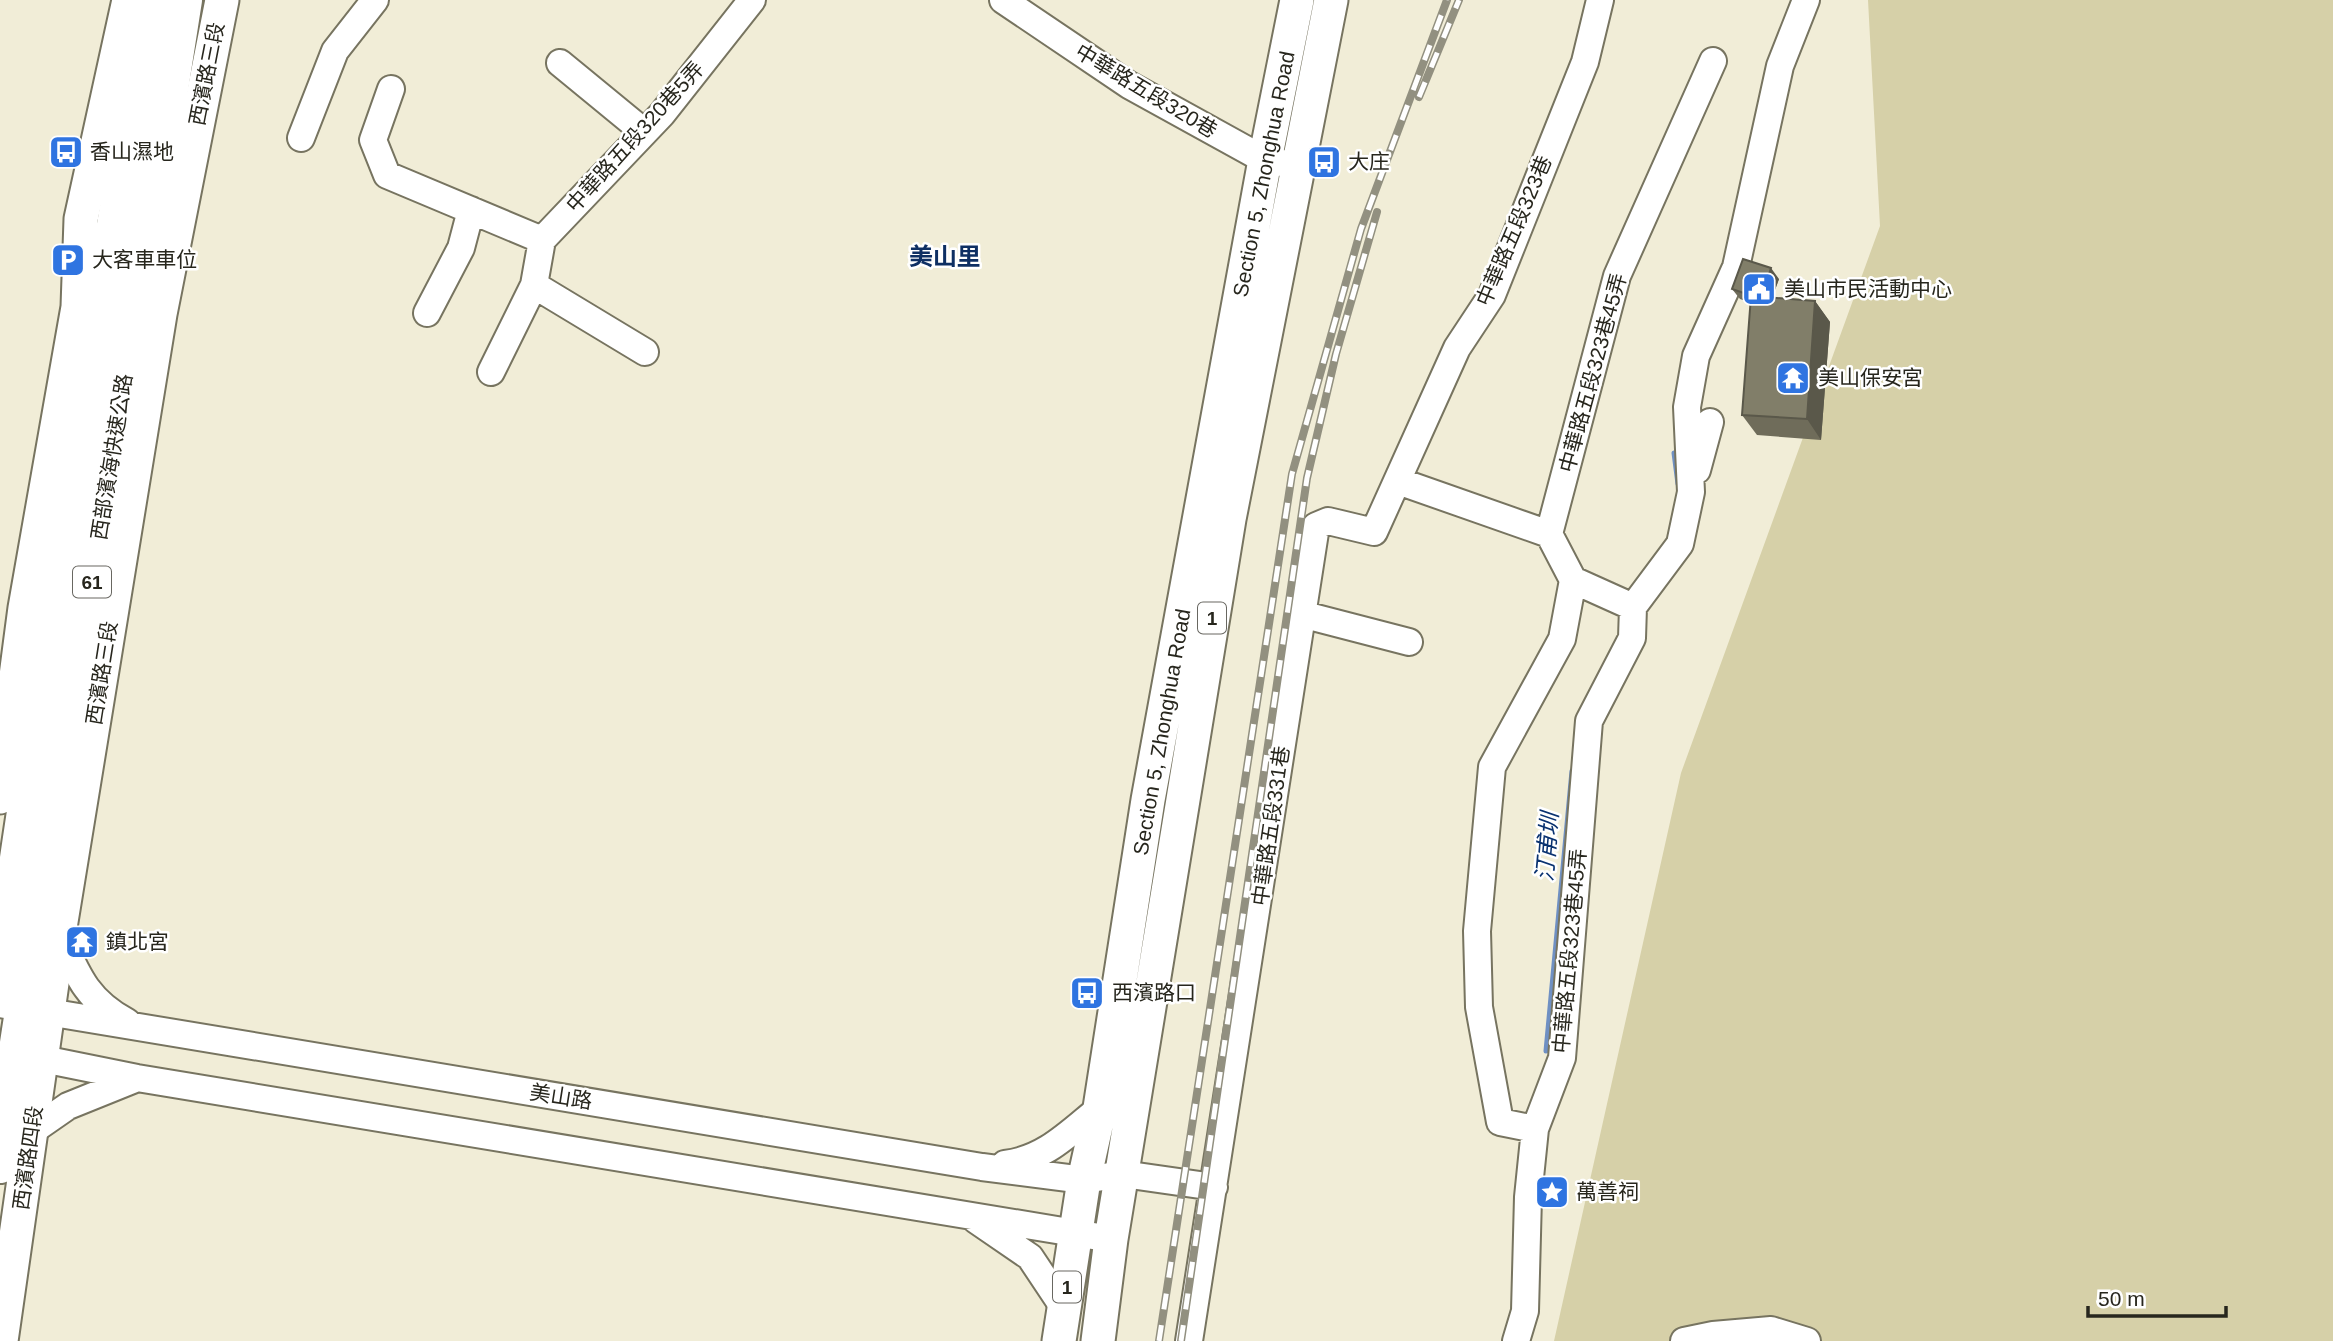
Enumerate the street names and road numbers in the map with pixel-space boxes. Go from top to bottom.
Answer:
street label: 西濱路三段 [185,20,228,128]
street label: 中華路五段320巷 [1071,39,1221,142]
street label: Section 5, Zhonghua Road [1228,49,1299,299]
street label: 中華路五段320巷5弄 [561,57,708,216]
street label: 中華路五段323巷 [1471,152,1556,309]
street label: 中華路五段323巷45弄 [1555,271,1630,475]
street label: 西部濱海快速公路 [87,372,136,542]
road number: 61 [73,566,111,597]
road number: 1 [1198,603,1226,634]
street label: Section 5, Zhonghua Road [1128,607,1195,857]
street label: 西濱路三段 [82,619,121,727]
street label: 中華路五段331巷 [1248,745,1293,907]
street label: 中華路五段323巷45弄 [1549,848,1590,1054]
street label: 美山路 [528,1080,594,1113]
street label: 西濱路四段 [9,1104,46,1212]
road number: 1 [1053,1272,1081,1302]

